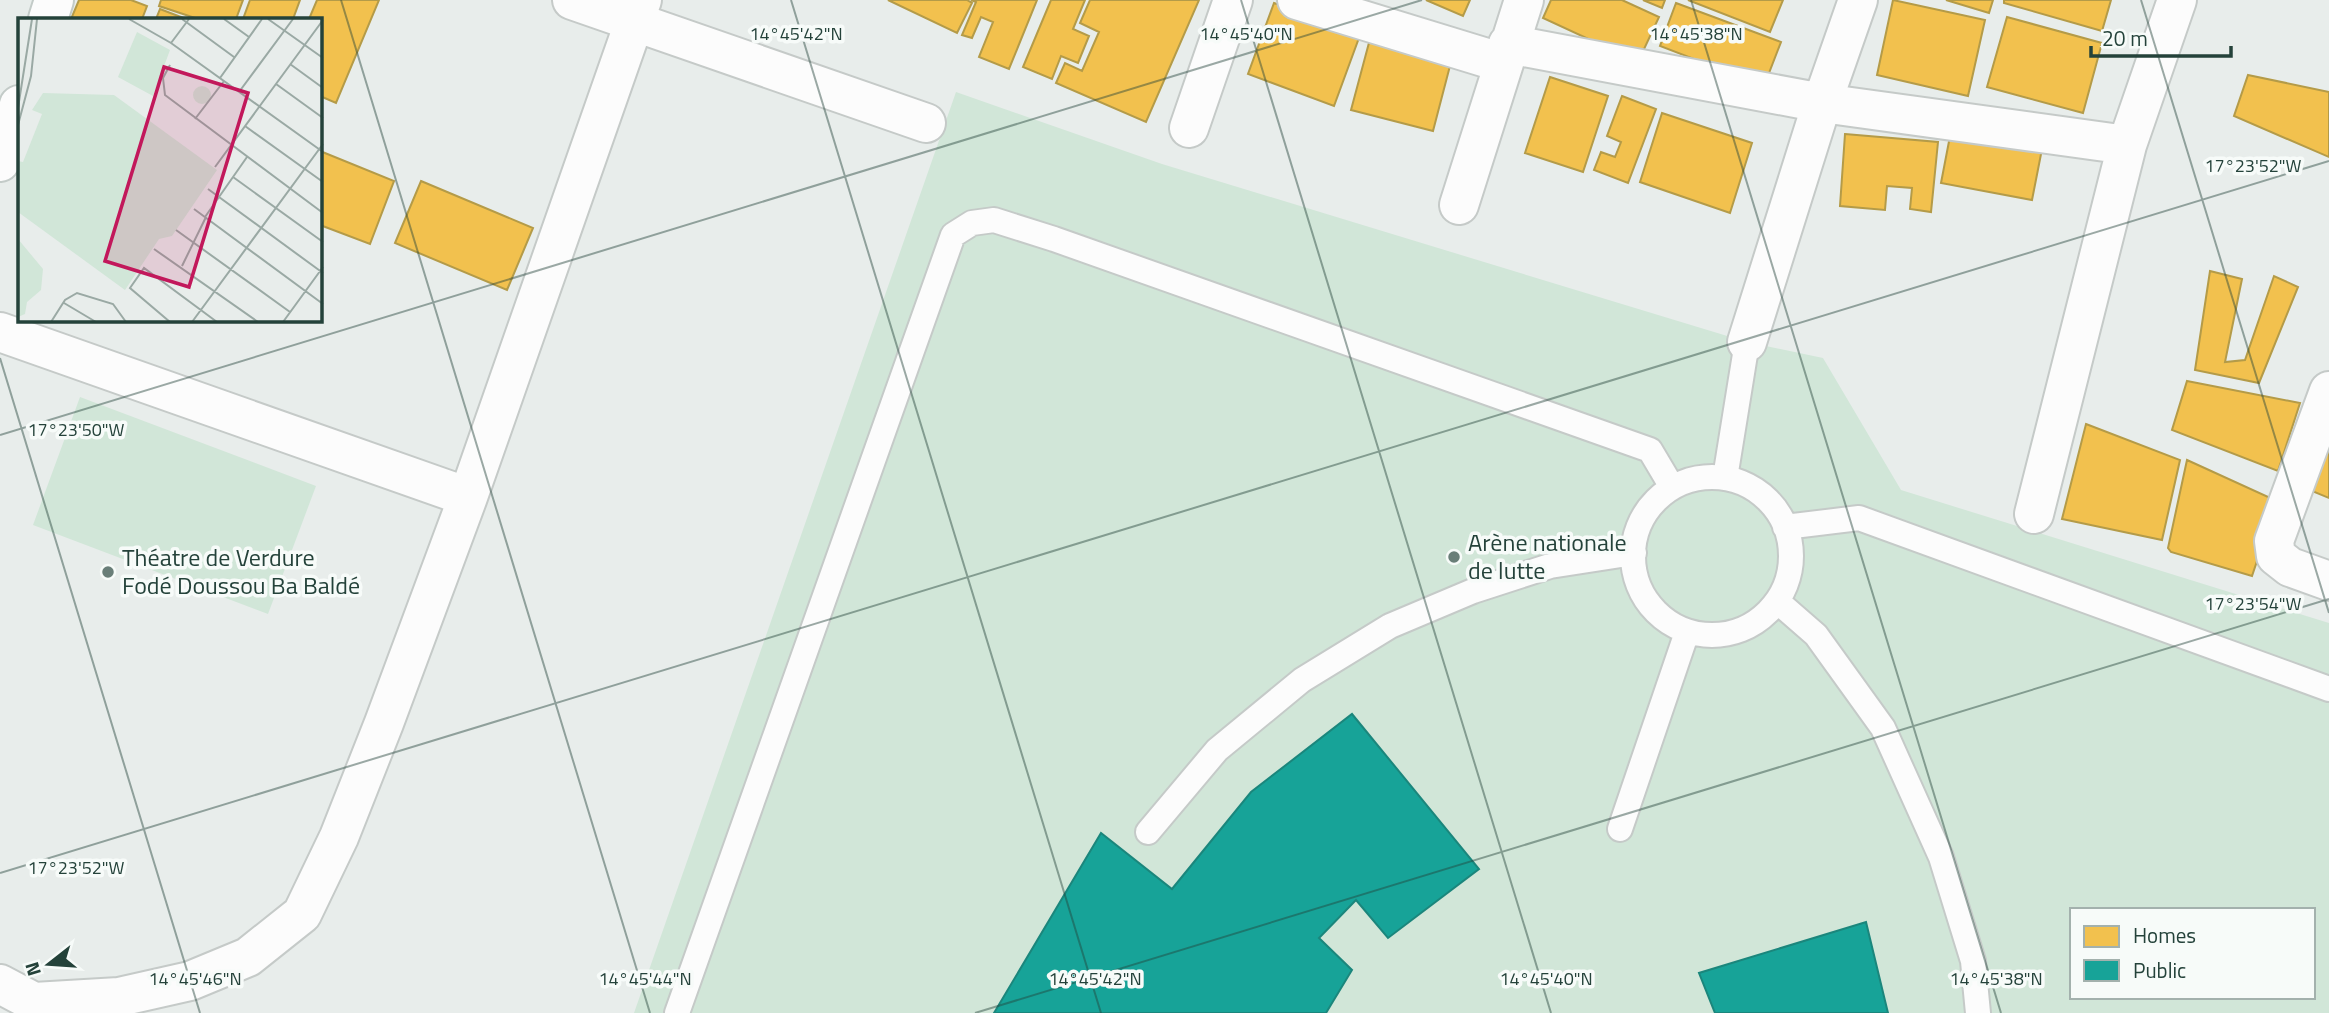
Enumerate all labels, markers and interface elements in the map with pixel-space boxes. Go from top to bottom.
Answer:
scale bar [2091,14,2231,58]
inset map [18,18,322,322]
text: 14°45'42"N [749,20,843,47]
text: 14°45'40"N [1199,20,1293,47]
text: 14°45'38"N [1649,20,1743,47]
text: 20 m [2102,22,2148,54]
text: 17°23'52"W [2205,152,2302,179]
text: 17°23'50"W [28,416,125,443]
place label: Arène nationale de lutte [1468,524,1627,588]
place label: Théatre de Verdure Fodé Doussou Ba Baldé [122,539,360,603]
marker: Arène nationale de lutte [1446,549,1462,565]
marker: Théatre de Verdure Fodé Doussou Ba Baldé [100,564,116,580]
text: 17°23'54"W [2205,590,2302,617]
text: 17°23'52"W [28,854,125,881]
legend [2070,908,2315,999]
text: Homes [2133,919,2196,951]
north arrow [14,929,84,999]
text: Public [2133,954,2186,986]
text: N [16,959,48,980]
text: 14°45'46"N [148,965,242,992]
text: 14°45'44"N [598,965,692,992]
text: 14°45'42"N [1048,965,1142,992]
text: 14°45'40"N [1499,965,1593,992]
text: 14°45'38"N [1949,965,2043,992]

